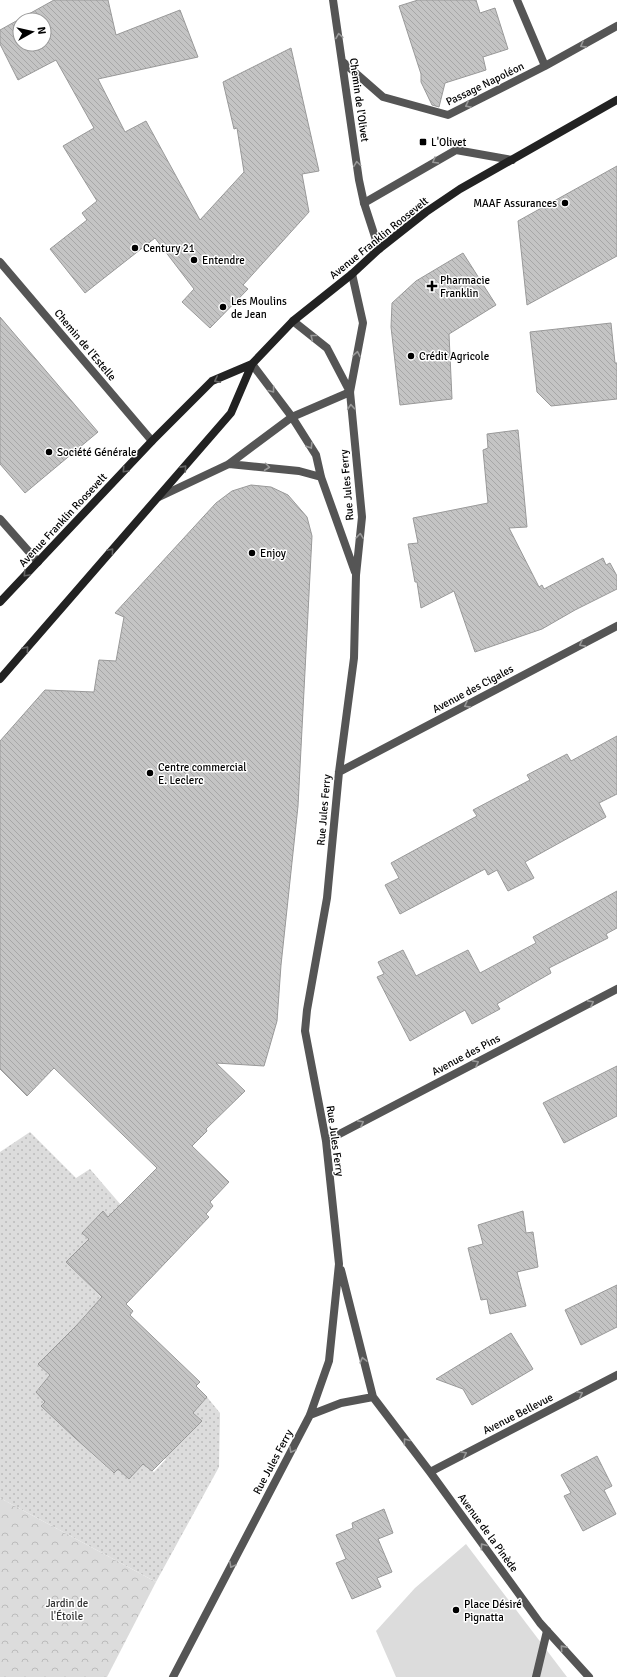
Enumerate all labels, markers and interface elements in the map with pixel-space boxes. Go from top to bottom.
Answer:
north arrow [12,12,52,52]
text: N [34,26,48,35]
one-way arrow [335,33,343,39]
one-way arrow [580,40,587,47]
street label: Chemin de l'Olivet [347,57,371,143]
street label: Passage Napoléon [444,59,526,109]
one-way arrow [465,100,472,108]
place label: L'Olivet [431,136,467,149]
marker: L'Olivet [418,137,428,147]
one-way arrow [432,157,439,164]
one-way arrow [353,161,362,167]
street label: Avenue Franklin Roosevelt [327,194,431,282]
place label: MAAF Assurances [473,197,557,210]
marker: MAAF Assurances [560,198,570,208]
place label: Century 21 [143,242,195,255]
marker: Century 21 [130,243,140,253]
place label: Entendre [202,254,245,267]
marker: Entendre [189,255,199,265]
place label: Pharmacie Franklin [440,274,490,300]
marker: Pharmacie Franklin [427,281,437,291]
place label: Les Moulins de Jean [231,295,287,321]
marker: Les Moulins de Jean [218,302,228,312]
street label: Chemin de l'Estelle [51,307,119,383]
one-way arrow [311,335,318,342]
place label: Crédit Agricole [419,350,489,363]
one-way arrow [352,351,361,357]
marker: Crédit Agricole [406,351,416,361]
one-way arrow [214,375,221,383]
one-way arrow [267,386,274,393]
one-way arrow [347,404,356,410]
one-way arrow [305,442,313,449]
place label: Société Générale [57,446,137,459]
marker: Société Générale [44,447,54,457]
street label: Rue Jules Ferry [337,448,357,521]
one-way arrow [264,462,271,471]
one-way arrow [123,465,130,473]
one-way arrow [179,465,186,473]
street label: Avenue Franklin Roosevelt [16,470,110,569]
one-way arrow [356,533,365,539]
place label: Enjoy [260,547,287,560]
marker: Enjoy [247,548,257,558]
one-way arrow [106,549,113,556]
one-way arrow [23,569,31,577]
one-way arrow [579,639,587,647]
one-way arrow [21,647,28,654]
street label: Avenue des Cigales [430,662,516,716]
one-way arrow [464,700,472,707]
place label: Centre commercial E. Leclerc [158,761,247,787]
marker: Centre commercial E. Leclerc [145,768,155,778]
street label: Rue Jules Ferry [314,773,334,846]
one-way arrow [587,1000,594,1008]
street label: Avenue des Pins [430,1031,503,1078]
one-way arrow [472,1060,479,1068]
street label: Rue Jules Ferry [324,1105,347,1178]
one-way arrow [356,1120,364,1128]
one-way arrow [359,1356,368,1363]
street label: Avenue Bellevue [481,1391,555,1437]
one-way arrow [575,1391,583,1399]
street label: Rue Jules Ferry [250,1427,296,1497]
one-way arrow [404,1439,411,1446]
one-way arrow [289,1446,296,1453]
one-way arrow [460,1451,467,1459]
street label: Avenue de la Pinède [455,1491,521,1575]
one-way arrow [481,1543,488,1550]
one-way arrow [229,1561,236,1568]
park label: Jardin de l'Étoile [46,1597,88,1623]
place label: Place Désiré Pignatta [464,1598,522,1624]
marker: Place Désiré Pignatta [451,1605,461,1615]
one-way arrow [560,1645,568,1653]

